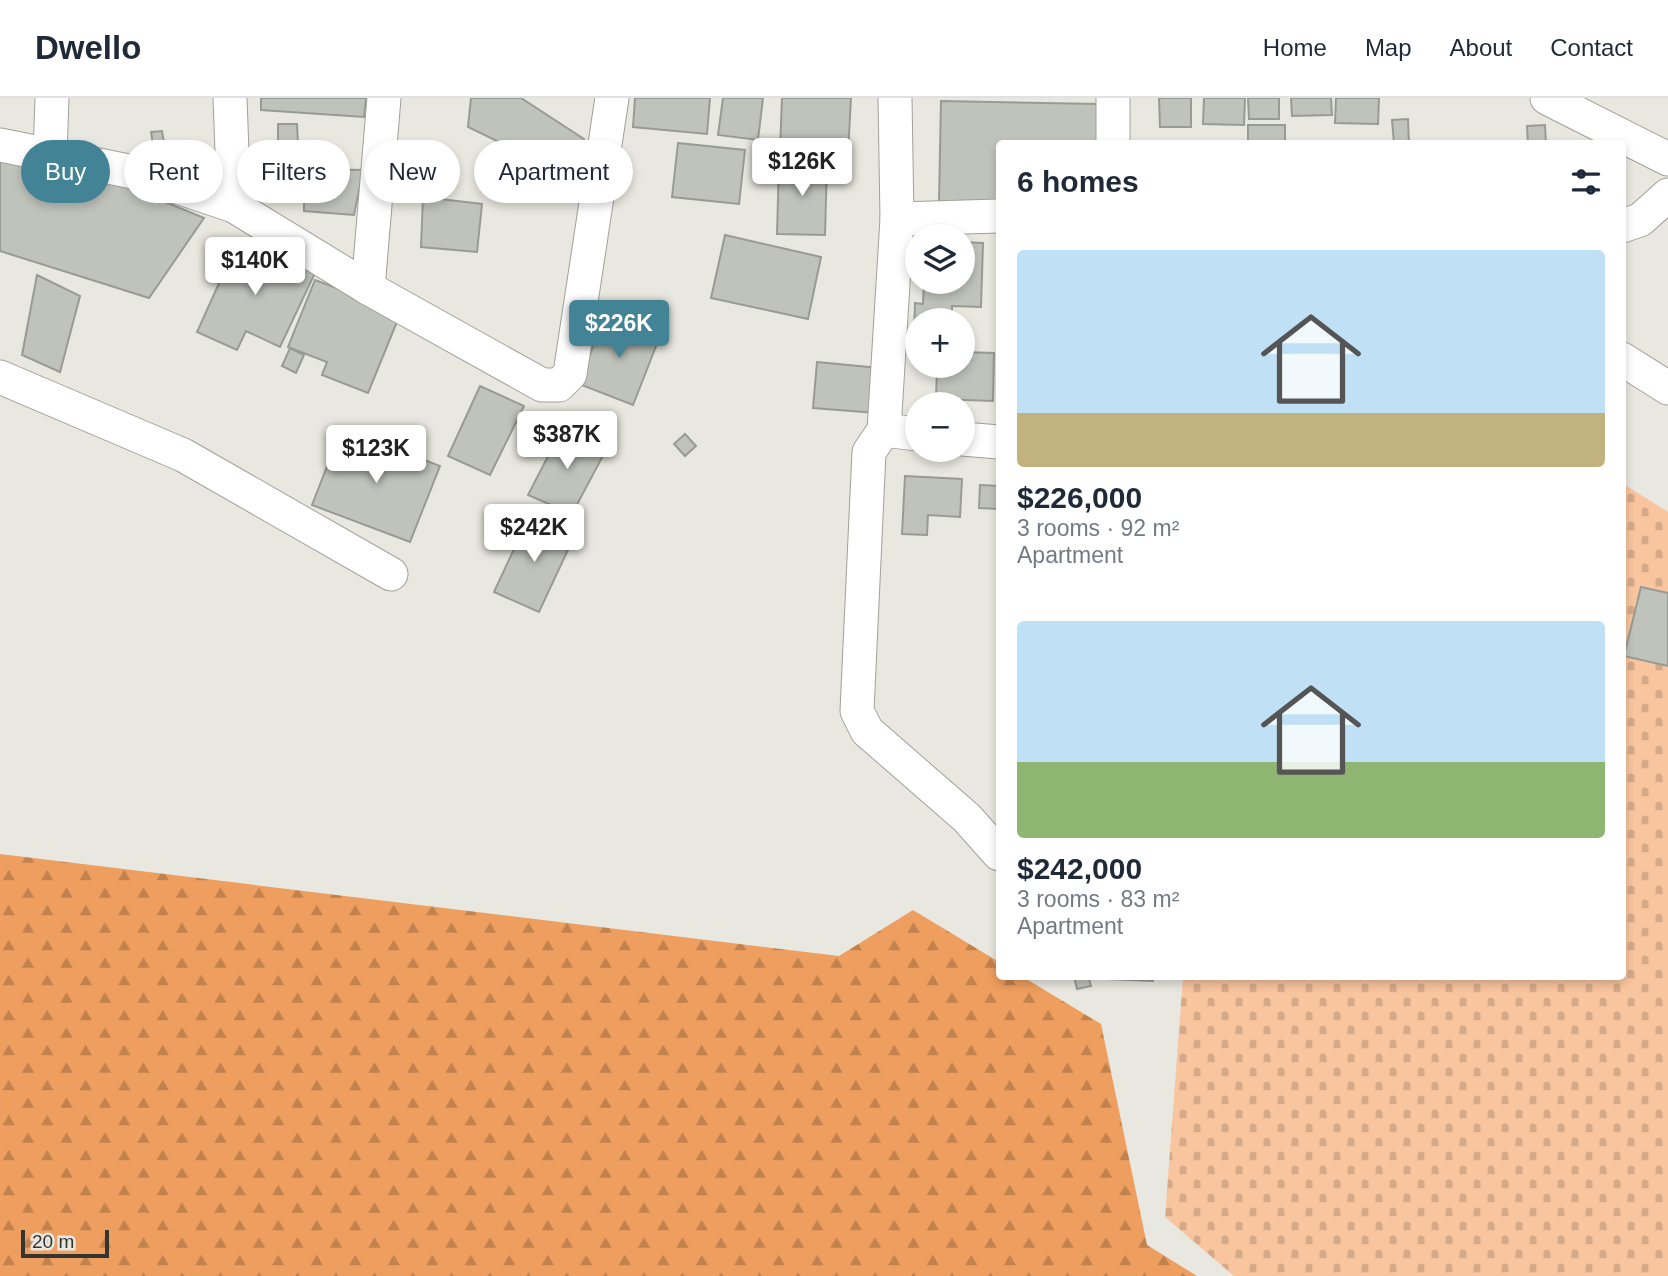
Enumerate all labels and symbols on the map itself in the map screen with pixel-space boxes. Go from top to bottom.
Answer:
pin: $126K [753,139,851,198]
pin: $140K [206,238,304,297]
pin: $226K [570,300,668,360]
pin: $387K [518,412,616,471]
pin: $123K [327,426,425,485]
pin: $242K [485,504,583,564]
scale bar [21,1227,108,1259]

